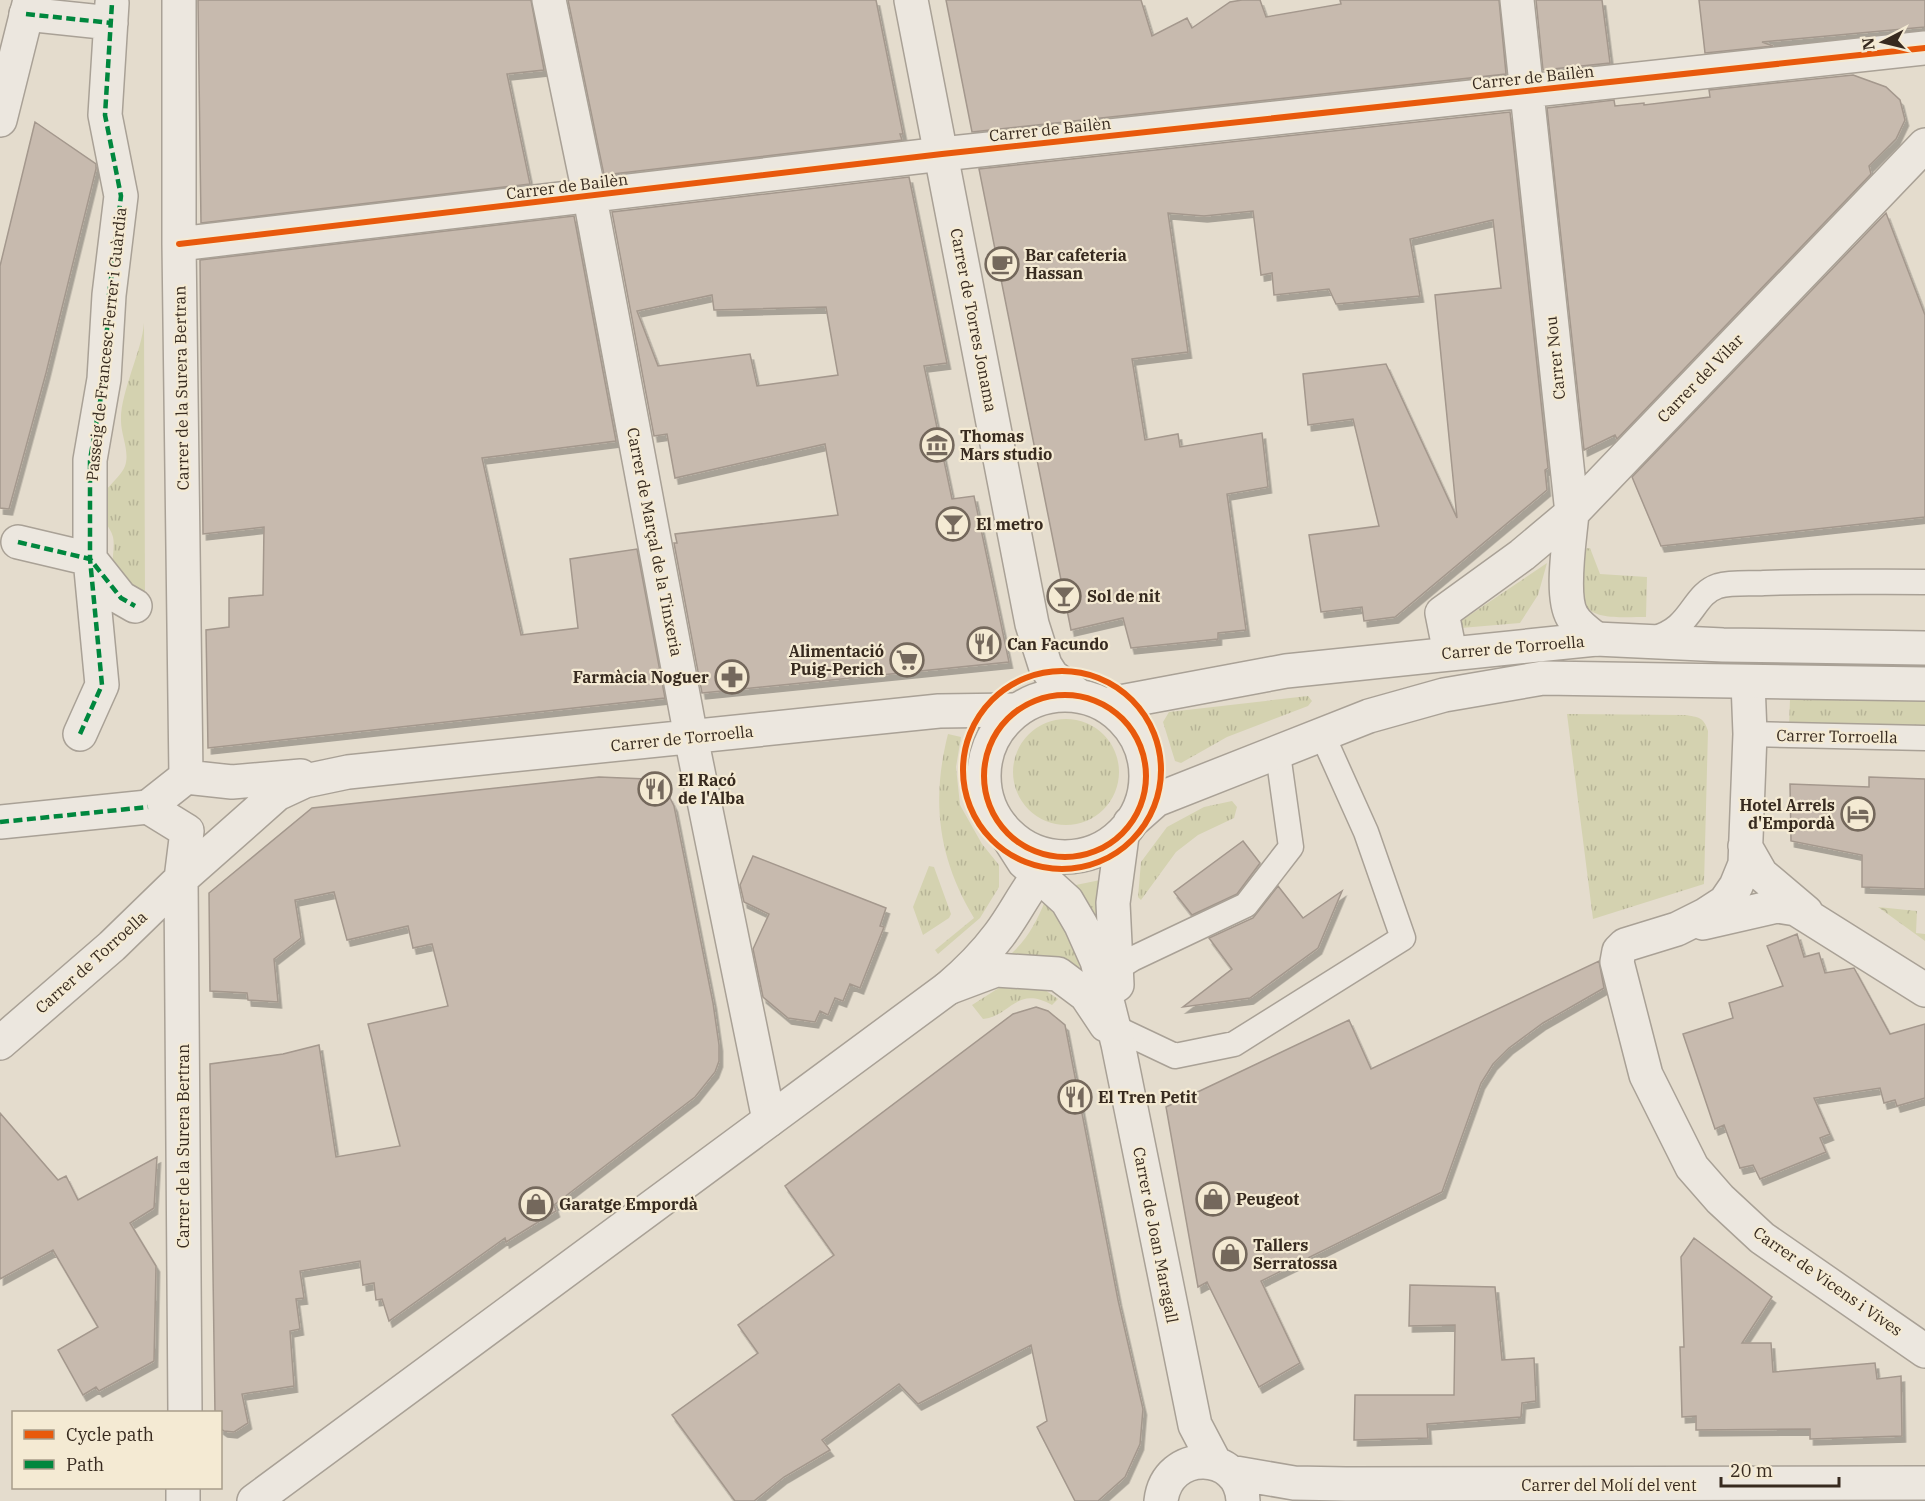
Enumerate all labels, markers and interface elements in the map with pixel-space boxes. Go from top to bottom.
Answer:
north arrow [1853,12,1913,72]
text: N [1857,36,1879,51]
street label: Carrer de Bailèn [1471,61,1595,93]
street label: Carrer de Bailèn [988,113,1112,145]
street label: Carrer de Bailèn [505,169,629,203]
street label: Passeig de Francesc Ferrer i Guàrdia [82,206,130,482]
street label: Carrer de Torres Jonama [946,226,1002,414]
place label: Bar cafeteria Hassan [1025,245,1127,283]
cafe icon: Bar cafeteria Hassan [984,246,1020,282]
street label: Carrer de la Surera Bertran [169,286,193,490]
street label: Carrer Nou [1541,315,1569,401]
street label: Carrer del Vilar [1653,330,1747,426]
street label: Carrer de Marçal de la Tinxeria [623,426,687,658]
place label: Thomas Mars studio [960,426,1052,464]
museum icon: Thomas Mars studio [919,427,955,463]
bar icon: El metro [935,506,971,542]
place label: El metro [976,514,1043,534]
bar icon: Sol de nit [1046,578,1082,614]
place label: Sol de nit [1087,586,1160,606]
restaurant icon: Can Facundo [966,626,1002,662]
street label: Carrer de Torroella [1441,631,1586,663]
place label: Can Facundo [1007,634,1109,654]
place label: Alimentació Puig-Perich [789,641,884,679]
supermarket icon: Alimentació Puig-Perich [889,642,925,678]
pharmacy icon: Farmàcia Noguer [714,659,750,695]
place label: Farmàcia Noguer [573,667,709,687]
street label: Carrer de Torroella [610,721,755,755]
street label: Carrer Torroella [1776,725,1898,747]
place label: El Racó de l'Alba [678,770,745,808]
restaurant icon: El Racó de l'Alba [637,771,673,807]
place label: Hotel Arrels d'Empordà [1739,795,1835,833]
hotel icon: Hotel Arrels d'Empordà [1840,796,1876,832]
street label: Carrer de Torroella [31,906,151,1017]
street label: Carrer de la Surera Bertran [173,1044,193,1248]
restaurant icon: El Tren Petit [1057,1079,1093,1115]
place label: El Tren Petit [1098,1087,1197,1107]
street label: Carrer de Joan Maragall [1129,1145,1183,1325]
shop icon: Peugeot [1195,1181,1231,1217]
shop icon: Garatge Empordà [518,1186,554,1222]
place label: Peugeot [1236,1189,1299,1209]
place label: Garatge Empordà [559,1194,698,1214]
street label: Carrer de Vicens i Vives [1750,1222,1906,1340]
place label: Tallers Serratossa [1253,1235,1338,1273]
shop icon: Tallers Serratossa [1212,1236,1248,1272]
legend [12,1411,222,1489]
text: Cycle path [66,1423,154,1446]
scale bar [1721,1450,1840,1488]
text: Path [66,1453,104,1476]
text: 20 m [1730,1459,1773,1482]
street label: Carrer del Molí del vent [1521,1475,1697,1495]

